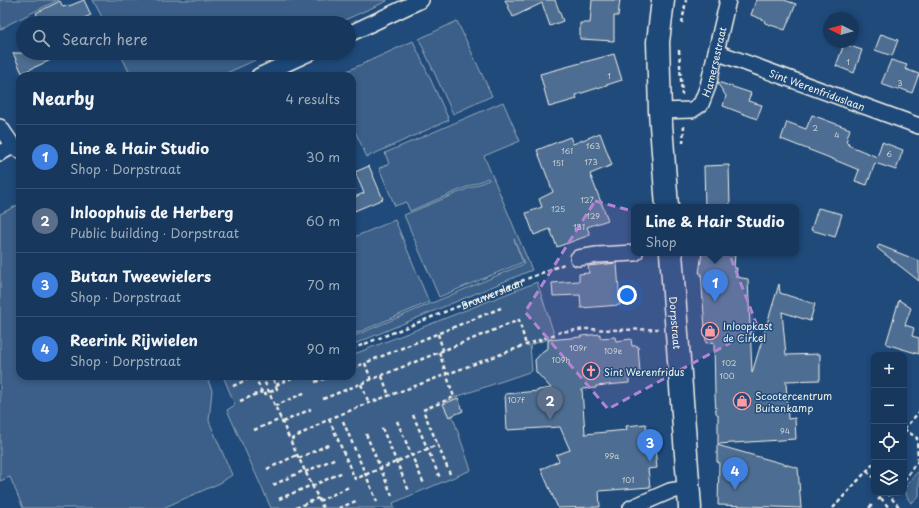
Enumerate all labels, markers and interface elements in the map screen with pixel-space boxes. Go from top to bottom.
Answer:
north arrow [823,12,859,48]
search box [16,16,356,60]
street label: Hamersestraat [697,25,729,99]
icon: search [30,27,52,49]
text: Search here [62,27,148,50]
house number: 1 [846,56,850,68]
street label: Sint Werenfriduslaan [767,65,868,113]
house number: 1 [607,70,611,82]
house number: 3 [897,77,903,89]
text: Nearby [32,85,94,111]
text: 4 results [286,89,340,108]
house number: 2 [812,122,818,134]
house number: 4 [834,129,840,141]
text: Line & Hair Studio [70,136,209,159]
house number: 163 [586,140,600,152]
house number: 161 [561,145,573,157]
text: 1 [42,147,48,166]
text: 30 m [306,147,340,166]
house number: 6 [886,148,892,160]
house number: 173 [584,156,598,168]
house number: 151 [552,157,564,169]
text: Shop · Dorpstraat [70,159,181,178]
house number: 127 [580,194,594,206]
text: Inloophuis de Herberg [70,200,233,223]
house number: 125 [551,203,565,215]
popup [631,204,799,256]
text: Line & Hair Studio [646,209,784,232]
house number: 129 [586,210,600,222]
text: 2 [40,211,50,230]
text: 60 m [306,211,340,230]
house number: 131 [573,221,585,233]
text: Public building · Dorpstraat [70,223,239,242]
text: Shop [646,232,677,251]
text: Butan Tweewielers [70,264,211,287]
pin: 1 [702,269,728,302]
street label: Brouwerslaan [458,274,525,312]
text: 3 [41,275,49,294]
text: 70 m [307,275,340,294]
your location [617,285,637,305]
text: Shop · Dorpstraat [70,287,181,306]
street label: Dorpstraat [667,296,686,350]
place label: Inloopkast de Cirkel [723,318,773,345]
shop icon: Inloopkast de Cirkel [700,321,720,341]
text: Reerink Rijwielen [70,328,198,351]
text: 4 [41,339,49,358]
text: 90 m [307,339,340,358]
house number: 109r [569,342,587,354]
house number: 109e [604,345,623,357]
text: Shop · Dorpstraat [70,351,181,370]
map controls [871,352,907,496]
button: + [871,352,907,388]
house number: 109h [552,354,570,366]
house number: 102 [722,357,737,369]
church icon: Sint Werenfridus [581,361,601,381]
place label: Sint Werenfridus [604,364,685,379]
house number: 100 [719,370,735,382]
pin: 2 [537,387,563,420]
place label: Scootercentrum Buitenkamp [755,388,832,415]
button: − [871,388,907,424]
shop icon: Scootercentrum Buitenkamp [732,391,752,411]
house number: 107f [508,394,525,406]
button: locate [871,424,907,460]
house number: 94 [780,425,790,437]
pin: 3 [637,429,663,462]
house number: 99a [605,450,619,462]
pin: 4 [722,457,748,490]
button: layers [871,460,907,496]
house number: 101 [622,474,634,486]

